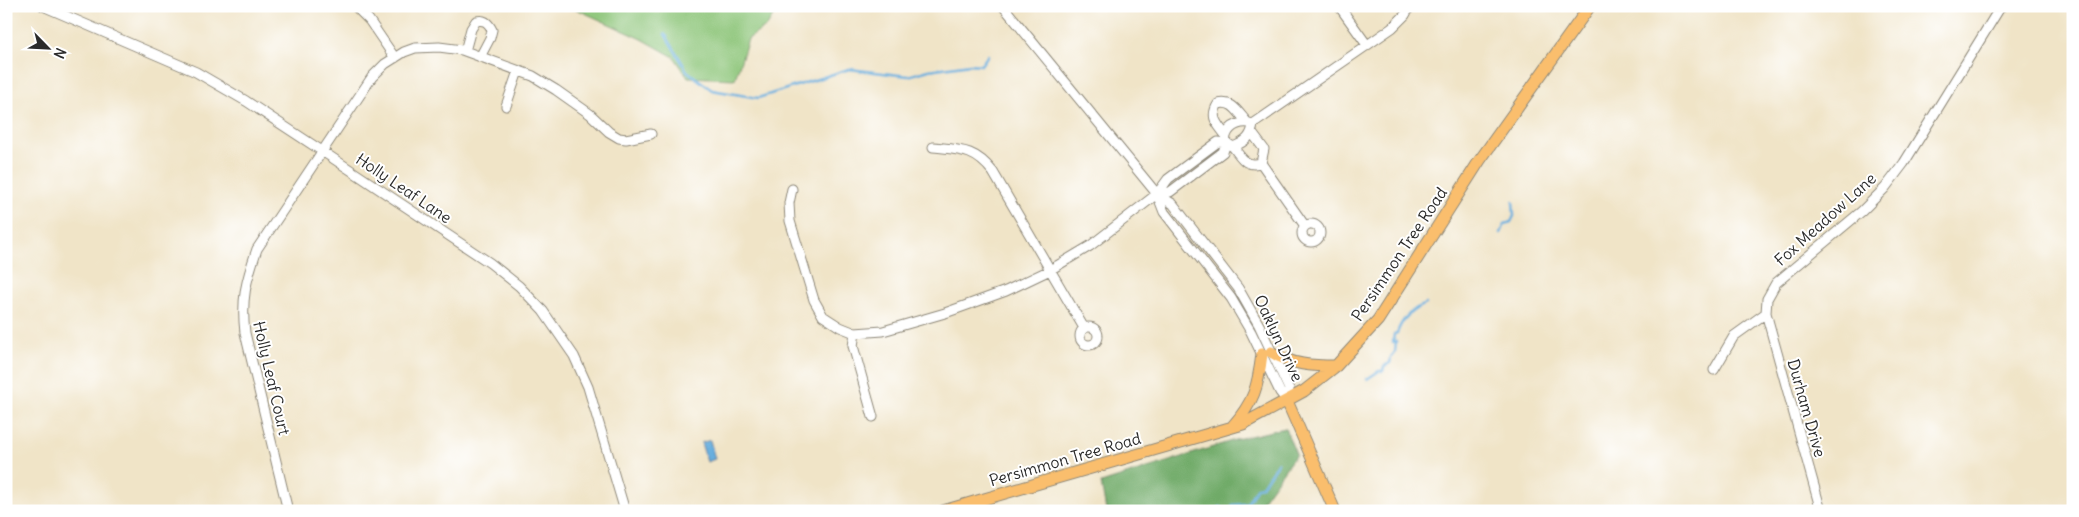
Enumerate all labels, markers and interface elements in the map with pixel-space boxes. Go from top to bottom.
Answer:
north arrow [22,22,72,72]
text: N [50,45,70,61]
street label: Holly Leaf Lane [352,149,456,227]
street label: Fox Meadow Lane [1770,168,1880,270]
street label: Persimmon Tree Road [1347,183,1451,325]
street label: Oaklyn Drive [1250,292,1308,384]
street label: Holly Leaf Court [249,319,295,437]
street label: Durham Drive [1783,357,1831,459]
street label: Persimmon Tree Road [987,428,1143,490]

